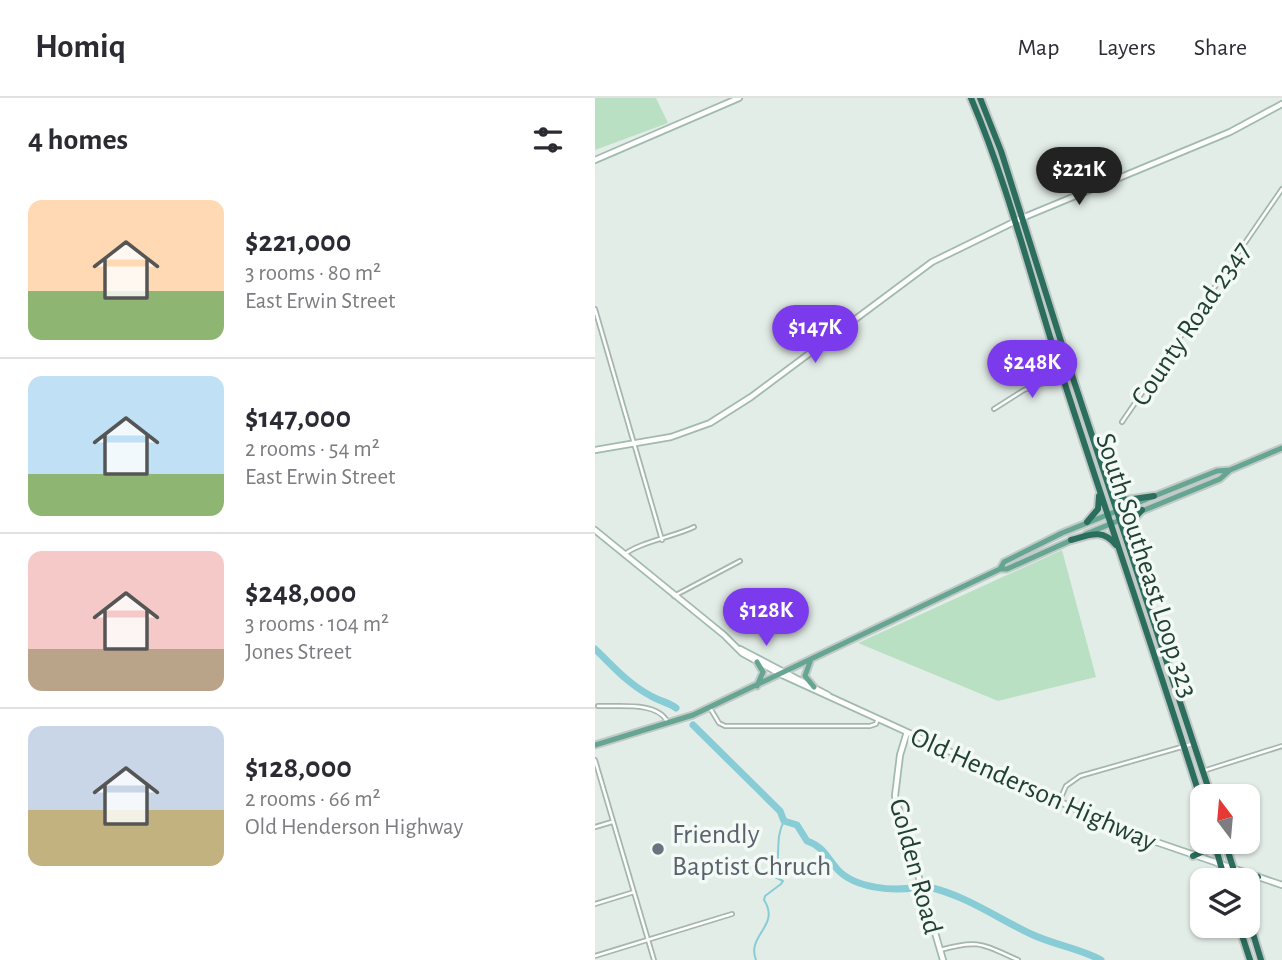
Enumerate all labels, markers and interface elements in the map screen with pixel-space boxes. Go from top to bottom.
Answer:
text: Homiq [35,31,126,64]
text: Map [1017,36,1059,60]
text: Layers [1097,36,1156,60]
text: Share [1194,36,1247,60]
icon: filters [529,121,567,159]
text: 4 homes [28,125,128,155]
pin: $221K [1030,148,1128,207]
text: $221K [1052,158,1106,181]
text: $221,000 [245,227,351,257]
icon: home [84,228,168,312]
street label: County Road 2347 [1127,237,1257,411]
text: 3 rooms · 80 m² [245,262,381,285]
text: East Erwin Street [245,290,395,313]
pin: $147K [766,306,864,365]
text: $147K [788,316,842,339]
pin: $248K [983,341,1081,400]
text: $248K [1003,351,1061,374]
text: $147,000 [245,403,351,433]
icon: home [84,404,168,488]
street label: South Southeast Loop 323 [1090,430,1202,701]
text: 2 rooms · 54 m² [245,438,380,461]
text: East Erwin Street [245,466,395,489]
text: $248,000 [245,578,356,608]
icon: home [84,579,168,663]
pin: $128K [717,588,815,648]
text: $128K [739,599,793,622]
text: 3 rooms · 104 m² [245,613,389,636]
text: Jones Street [245,641,352,664]
street label: Old Henderson Highway [906,723,1160,857]
text: $128,000 [245,753,352,783]
icon: home [84,754,168,838]
north arrow [1190,784,1260,854]
map controls [1190,784,1260,938]
text: 2 rooms · 66 m² [245,788,381,811]
street label: Golden Road [884,796,947,937]
text: Old Henderson Highway [245,816,463,839]
place label: Friendly Baptist Chruch [672,821,831,881]
marker: Friendly Baptist Chruch [650,841,666,857]
button: layers [1190,868,1260,938]

